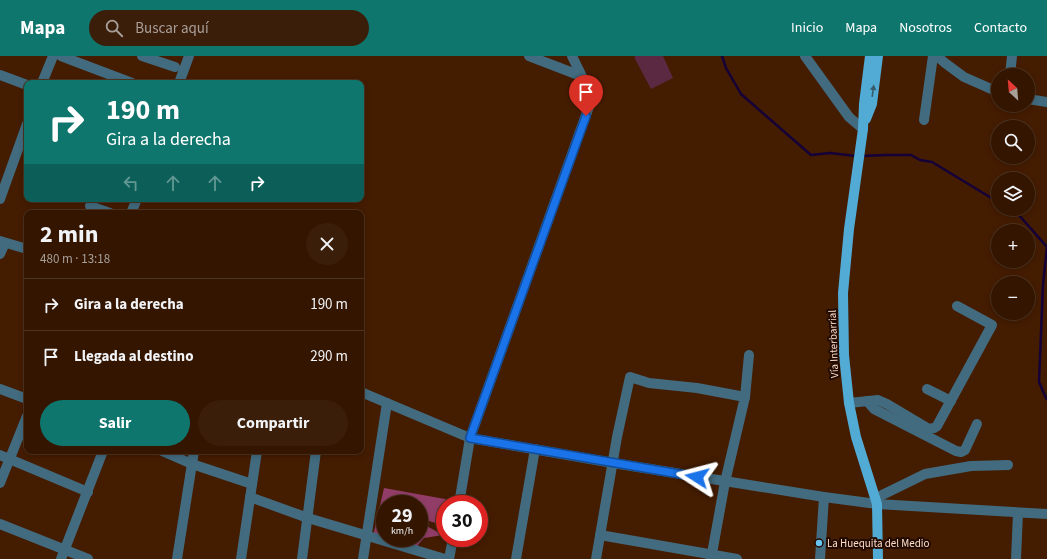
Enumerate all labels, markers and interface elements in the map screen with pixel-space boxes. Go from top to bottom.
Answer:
search box [89,10,369,46]
text: Mapa [20,15,65,42]
icon: search [103,17,125,39]
text: Buscar aquí [135,18,209,39]
text: Inicio [791,18,823,38]
text: Mapa [845,18,877,38]
text: Nosotros [899,18,952,38]
text: Contacto [974,18,1027,38]
north arrow [991,68,1035,112]
map controls [991,68,1035,320]
pin [569,75,603,116]
icon: arrive [575,81,597,103]
one-way arrow [870,85,876,97]
text: 190 m [106,90,180,130]
icon: right [40,96,92,148]
button: search [991,120,1035,164]
text: Gira a la derecha [106,127,231,152]
icon: left [120,172,142,194]
icon: ahead [162,172,184,194]
icon: ahead [204,172,226,194]
icon: right [246,172,268,194]
button: layers [991,172,1035,216]
text: 2 min [40,217,98,252]
button: close [306,223,348,265]
button: + [991,224,1035,268]
text: 480 m · 13:18 [40,250,110,268]
button: − [991,276,1035,320]
icon: right [40,294,62,316]
text: Gira a la derecha [74,294,184,315]
text: 190 m [310,294,348,315]
street label: Vía Interbarrial [825,309,842,378]
icon: arrive [40,346,62,368]
text: Llegada al destino [74,346,194,367]
text: 290 m [310,346,348,367]
button: Salir [40,400,190,446]
button: Compartir [198,400,348,446]
position arrow [676,456,718,498]
speed limit sign: 30 [436,495,488,547]
text: 29 [391,502,413,530]
text: km/h [391,524,413,538]
place label: La Huequita del Medio [827,536,930,551]
marker: La Huequita del Medio [814,538,824,548]

